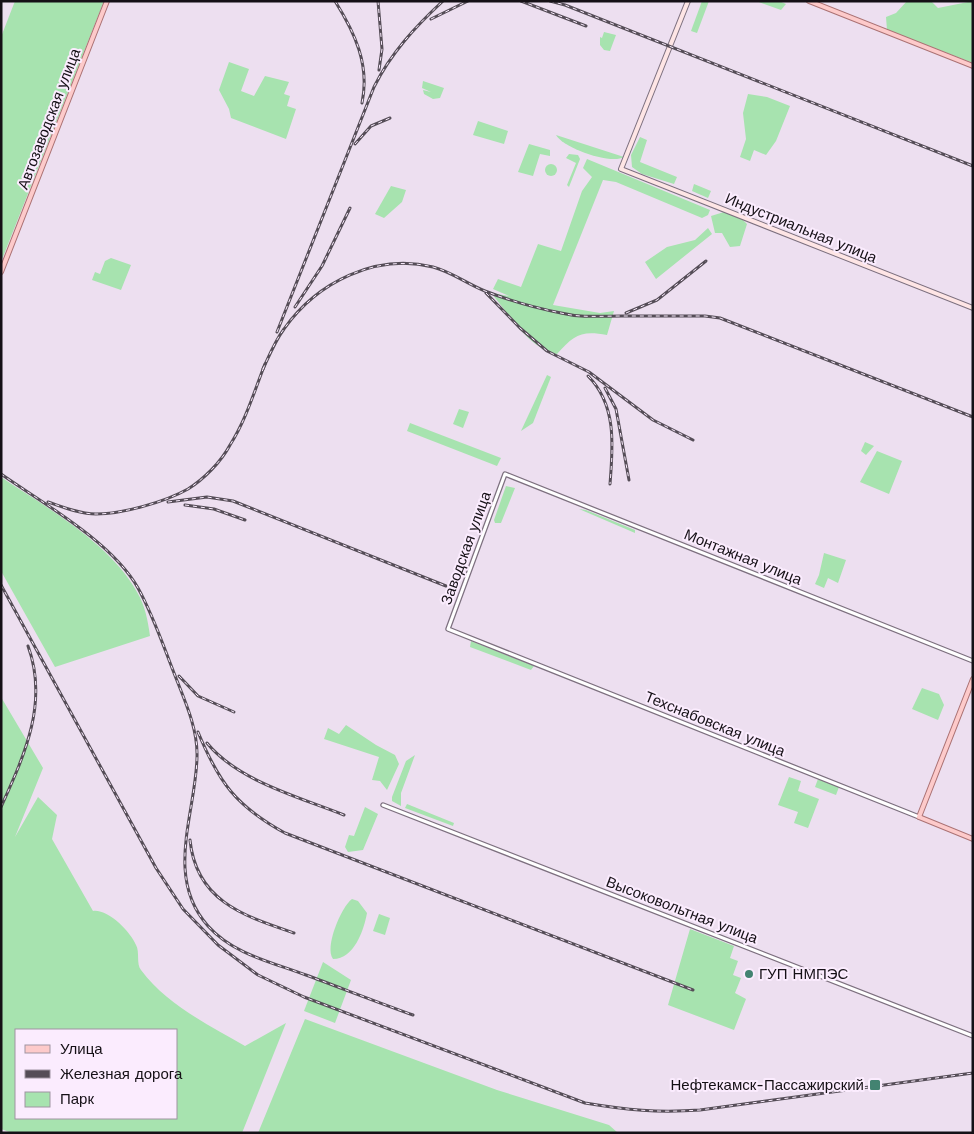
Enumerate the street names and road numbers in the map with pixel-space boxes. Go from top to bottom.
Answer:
street label: Автозаводская улица [14,45,84,192]
street label: Индустриальная улица [722,189,880,267]
street label: Заводская улица [437,488,495,607]
street label: Монтажная улица [681,525,805,589]
street label: Техснабовская улица [642,688,788,761]
street label: Высоковольтная улица [604,873,761,947]

